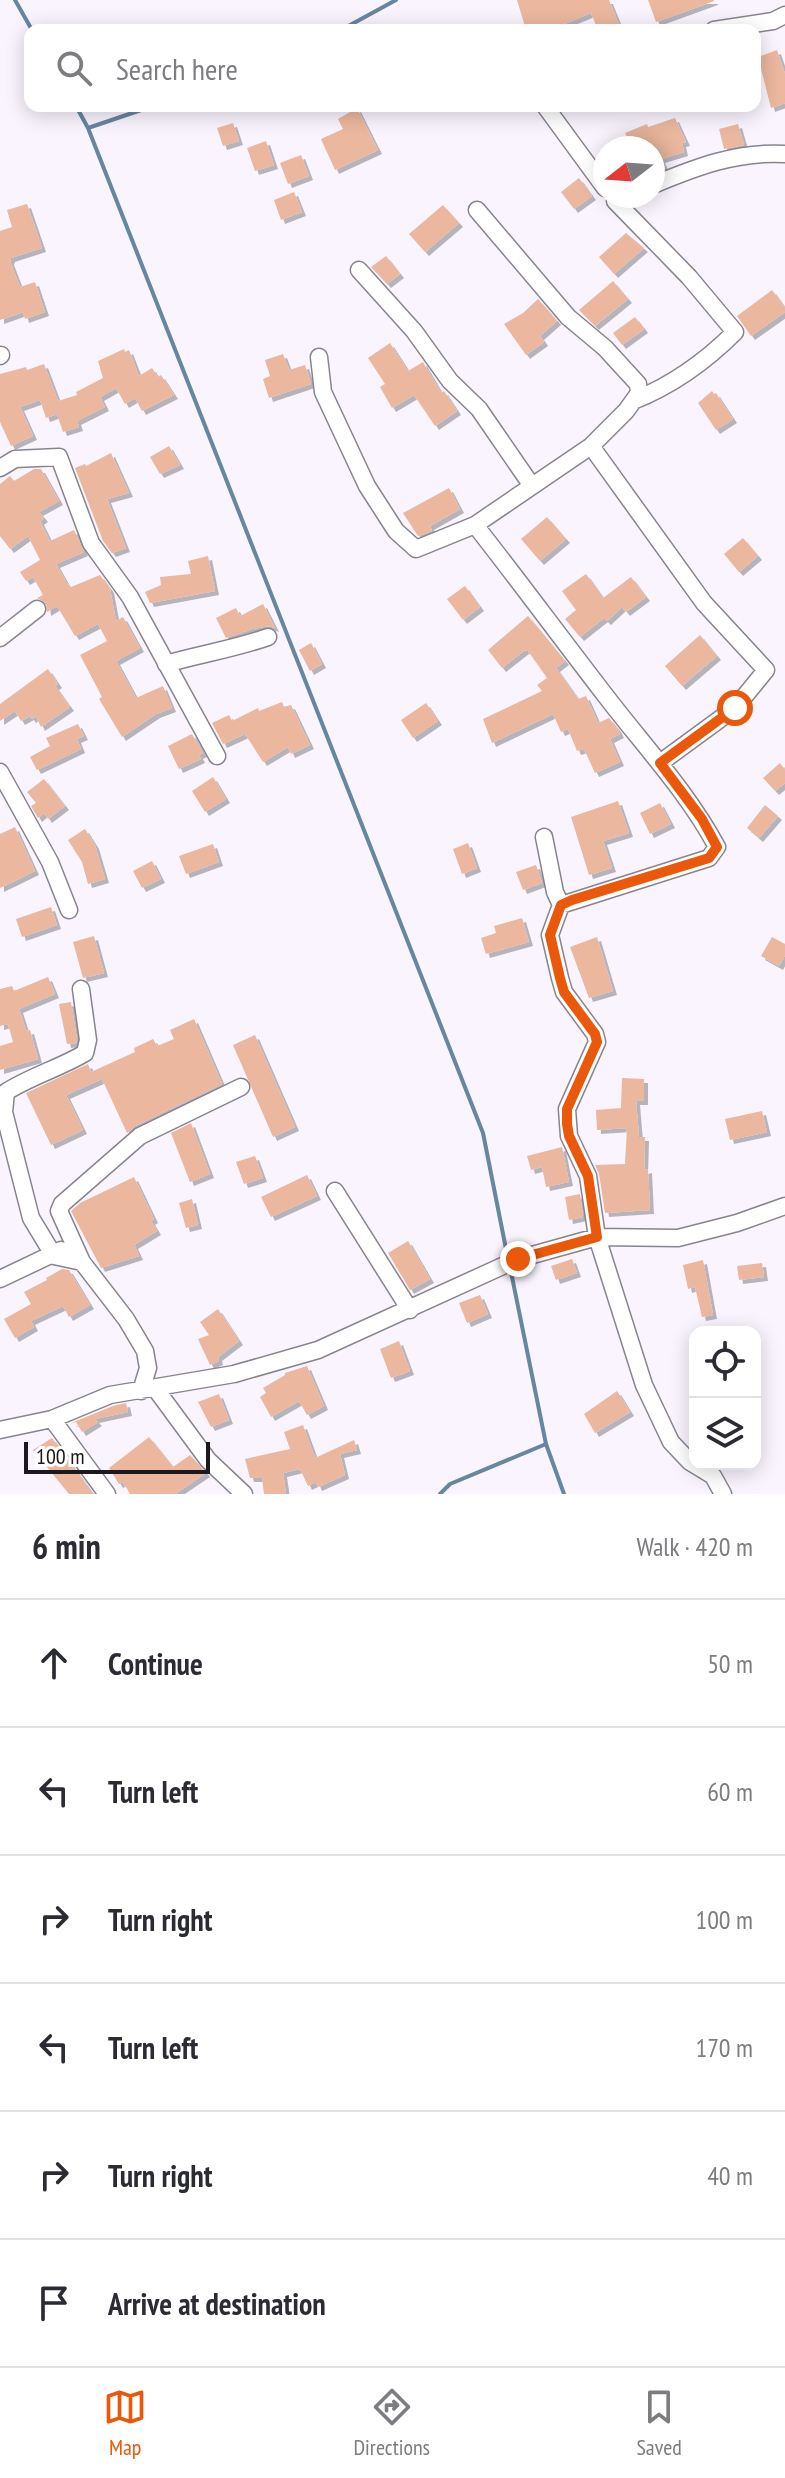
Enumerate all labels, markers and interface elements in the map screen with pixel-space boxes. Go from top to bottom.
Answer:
search box [24,24,761,112]
icon: search [52,46,96,90]
text: Search here [116,49,238,88]
north arrow [593,136,665,208]
route start [717,690,753,726]
route end [500,1241,536,1277]
map controls [689,1326,761,1470]
button: locate [689,1326,761,1398]
button: layers [689,1398,761,1470]
scale bar [24,1438,210,1474]
text: 100 m [36,1442,85,1470]
text: 6 min [32,1524,101,1568]
text: Walk · 420 m [636,1530,753,1563]
icon: ahead [32,1641,76,1685]
text: Continue [108,1644,203,1683]
text: 50 m [707,1647,753,1680]
icon: left [32,1769,76,1813]
text: Turn left [108,1772,198,1811]
text: 60 m [707,1775,753,1808]
icon: right [32,1897,76,1941]
text: Turn right [108,1900,212,1939]
text: 100 m [695,1903,753,1936]
icon: left [32,2025,76,2069]
text: Turn left [108,2028,198,2067]
text: 170 m [695,2031,753,2064]
icon: right [32,2153,76,2197]
text: Turn right [108,2156,212,2195]
text: 40 m [707,2159,753,2192]
icon: arrive [32,2281,76,2325]
text: Arrive at destination [108,2284,326,2323]
tab: Map [103,2385,147,2461]
tab: Directions [354,2385,430,2461]
tab: Saved [636,2385,682,2461]

